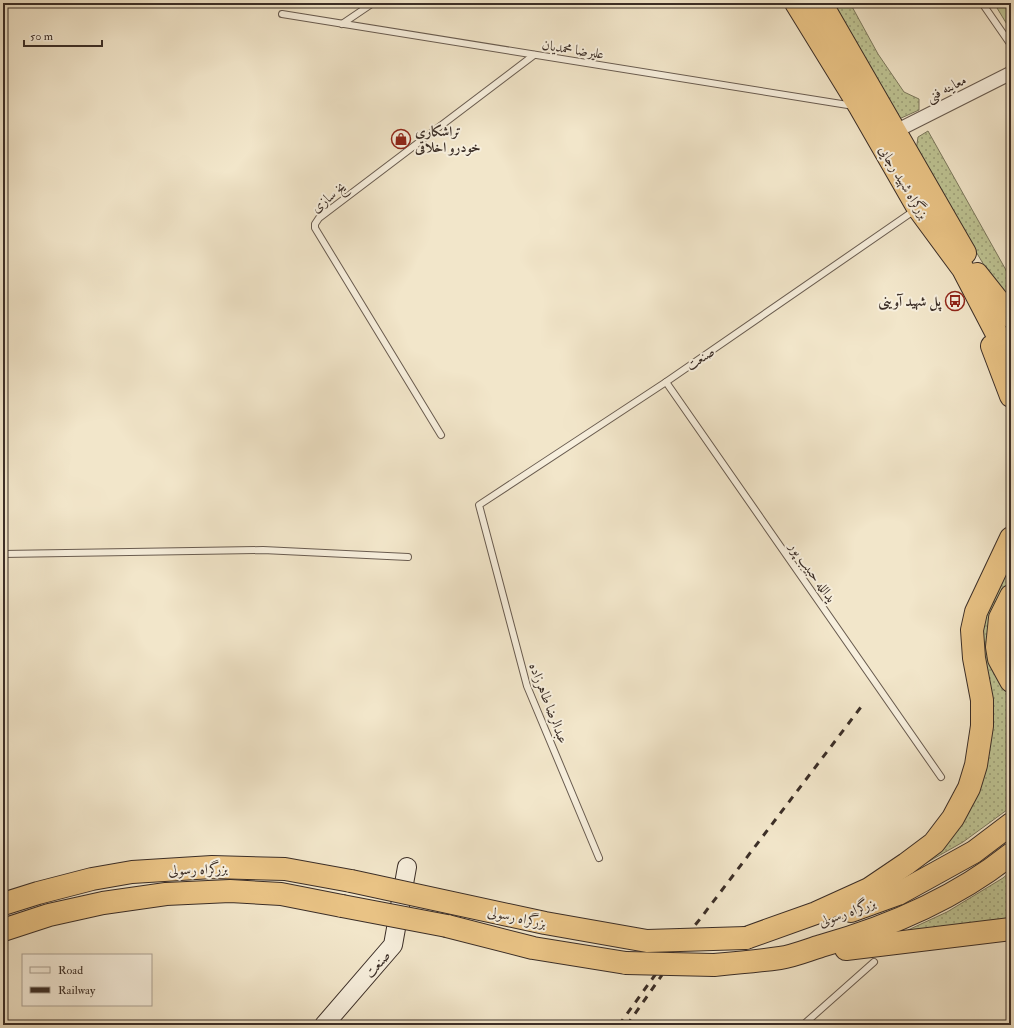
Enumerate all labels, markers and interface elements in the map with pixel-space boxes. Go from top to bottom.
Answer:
scale bar [24,22,102,48]
text: 50 m [30,29,54,44]
street label: علیرضا محمدیان [541,36,605,63]
street label: معاینه فنی [923,71,970,107]
place label: تراشکاری خودرو اخلاقی [414,123,481,156]
shop icon: تراشکاری خودرو اخلاقی [390,128,412,150]
street label: بزرگراه شهید رجایی [874,142,933,223]
street label: یخ سازی [308,177,353,220]
bus stop icon: پل شهید آوینی [944,290,966,312]
place label: پل شهید آوینی [878,293,942,312]
street label: صنعت [683,343,718,374]
street label: یدالله حبیب پور [783,537,840,607]
street label: عبدالرضا طاهرزاده [525,660,572,746]
street label: بزرگراه رسولی [168,859,229,879]
street label: بزرگراه رسولی [816,893,879,931]
street label: بزرگراه رسولی [486,902,548,932]
street label: صنعت [361,947,394,981]
legend [22,954,152,1006]
text: Road [58,963,83,978]
text: Railway [58,983,96,998]

